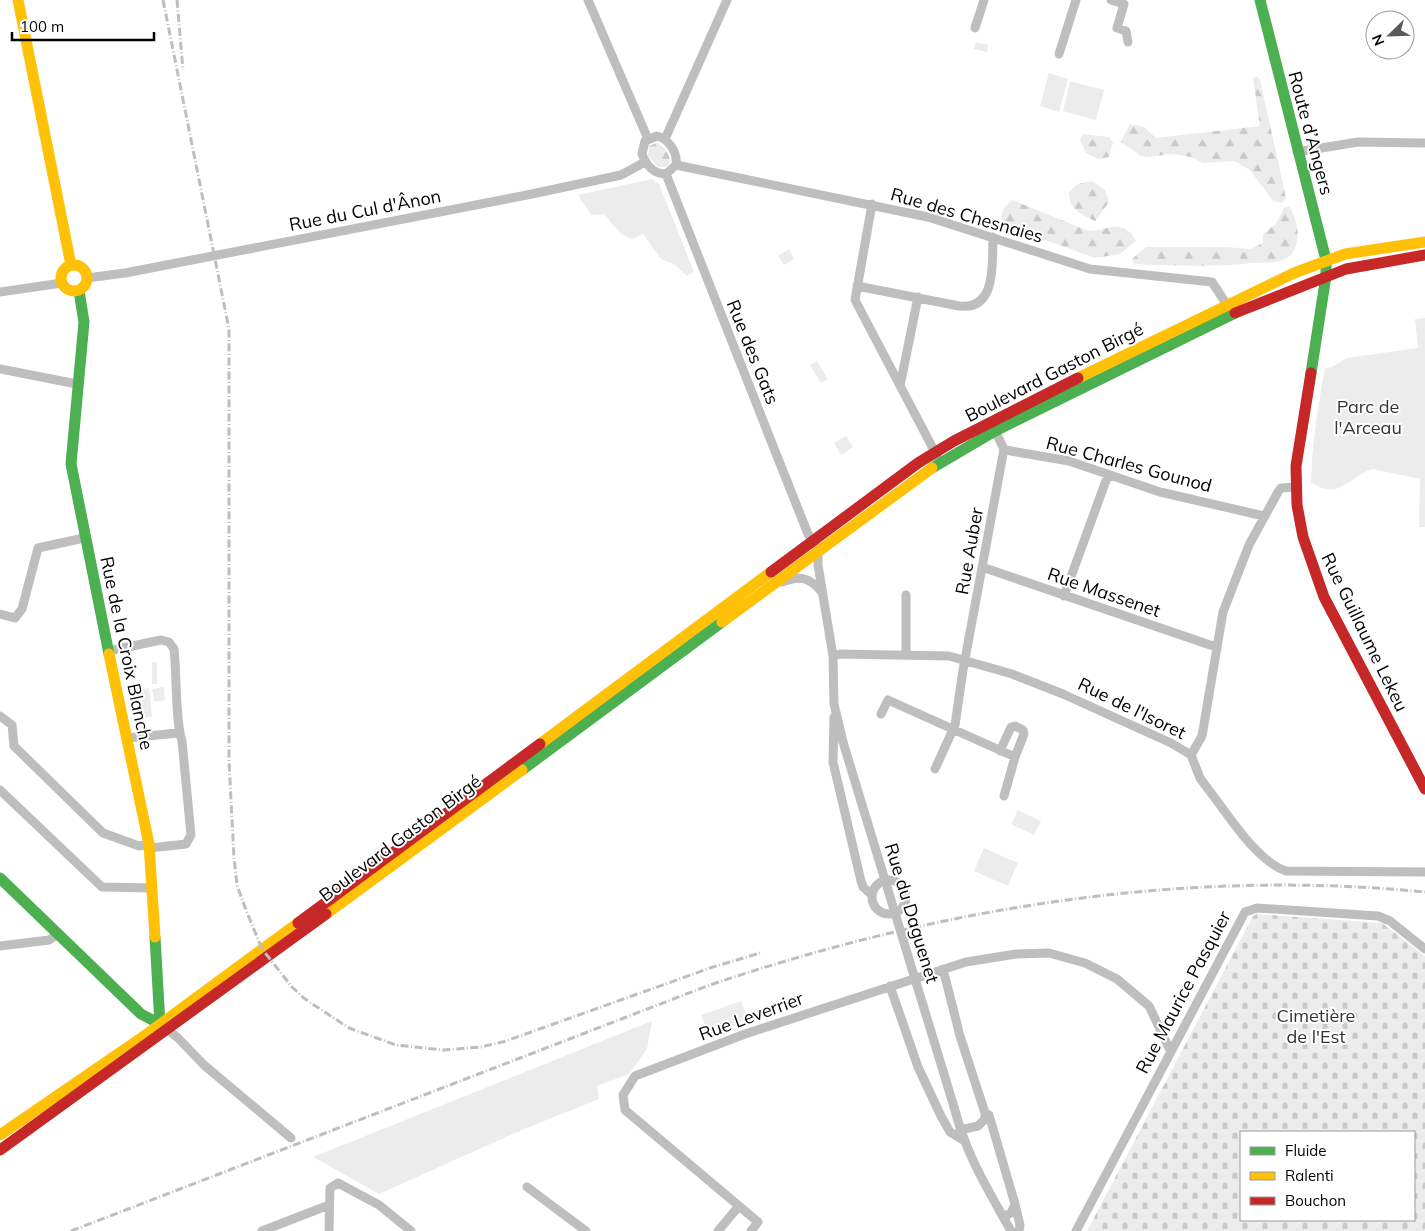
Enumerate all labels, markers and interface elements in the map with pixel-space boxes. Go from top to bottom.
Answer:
scale bar [12,10,155,42]
north arrow [1365,10,1415,60]
text: 100 m [20,17,64,36]
text: N [1368,32,1388,48]
street label: Route d’Angers [1283,69,1339,198]
street label: Rue des Chesnaies [888,182,1046,248]
street label: Rue du Cul d'Ânon [287,184,443,236]
street label: Rue des Gats [722,296,784,408]
street label: Boulevard Gaston Birgé [961,317,1147,427]
park label: Parc de l'Arceau [1334,395,1402,439]
street label: Rue Charles Gounod [1044,431,1214,497]
street label: Rue Auber [950,505,988,596]
street label: Rue Guillaume Lekeu [1317,549,1413,715]
street label: Rue de la Croix Blanche [95,554,159,752]
street label: Rue Massenet [1045,562,1163,622]
street label: Rue de l'Isoret [1074,672,1190,744]
street label: Boulevard Gaston Birgé [314,770,486,906]
street label: Rue du Daguenet [880,840,944,986]
street label: Rue Maurice Pasquier [1130,906,1236,1077]
street label: Rue Leverrier [696,986,807,1046]
park label: Cimetière de l'Est [1277,1004,1355,1048]
legend [1240,1131,1415,1221]
text: Fluide [1285,1141,1326,1160]
text: Ralenti [1285,1166,1334,1185]
text: Bouchon [1285,1191,1346,1210]

